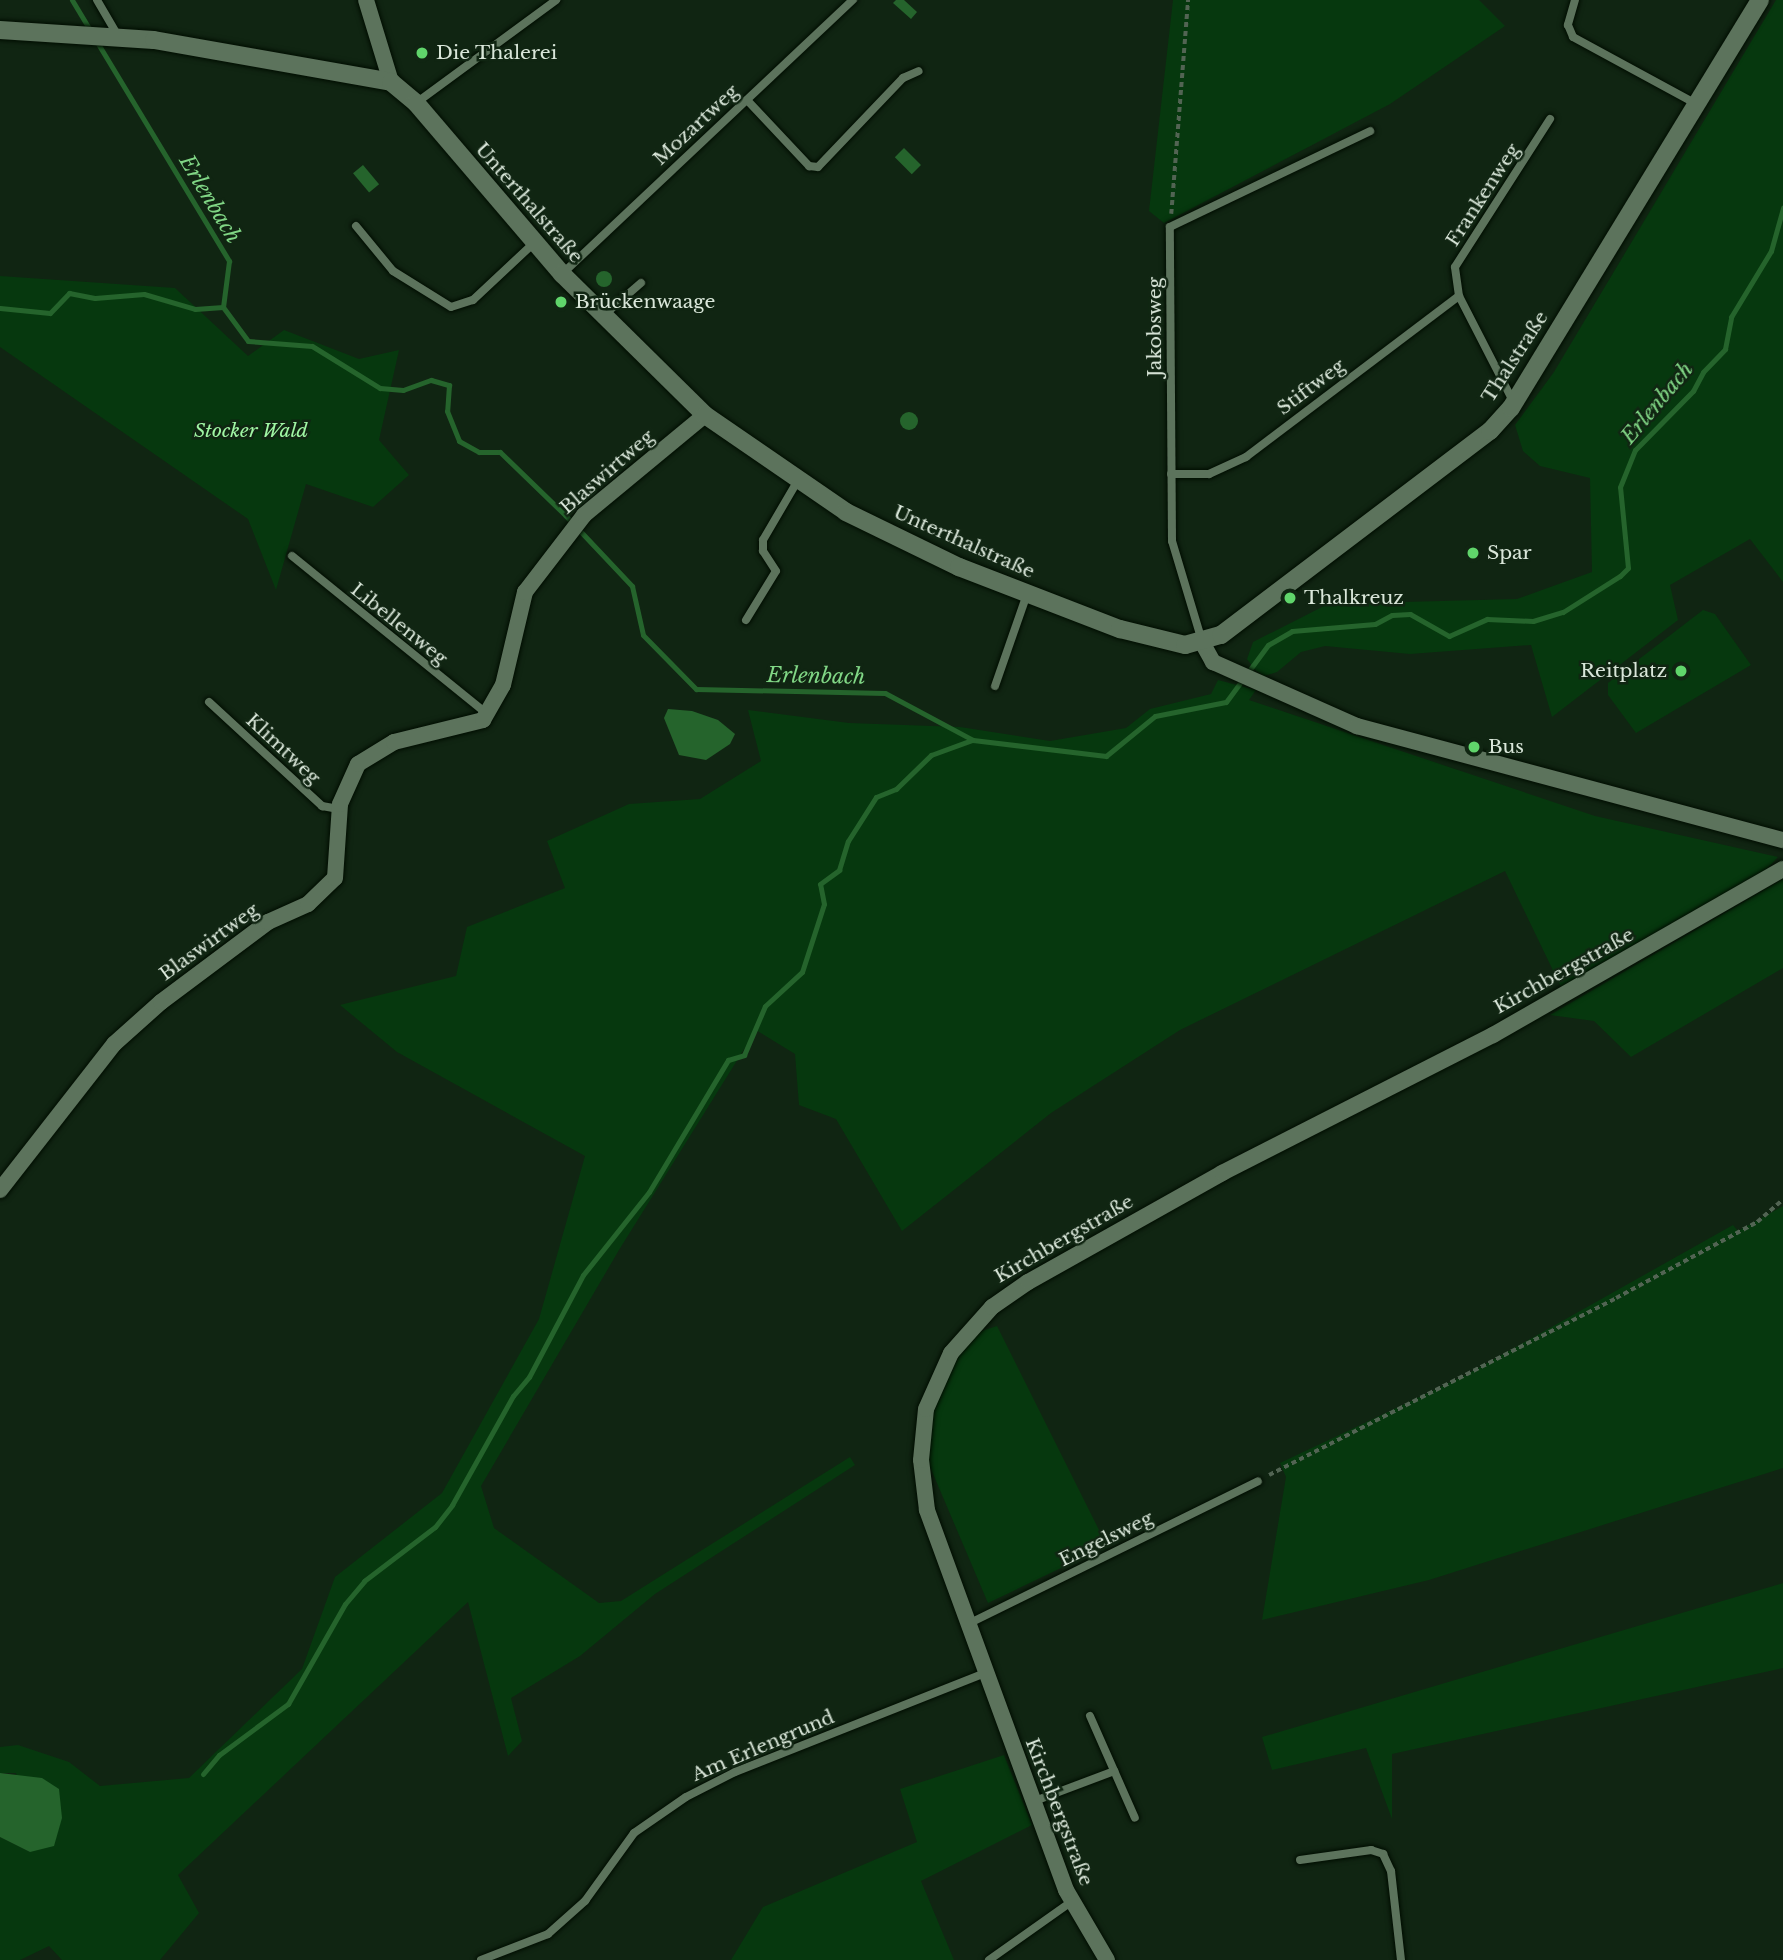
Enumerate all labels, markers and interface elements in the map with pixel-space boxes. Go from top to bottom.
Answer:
place label: Die Thalerei [436,42,558,64]
marker: Die Thalerei [414,45,430,61]
street label: Mozartweg [649,80,743,170]
street label: Unterthalstraße [470,138,588,268]
street label: Frankenweg [1441,139,1525,251]
water label: Erlenbach [174,150,246,248]
street label: Jakobsweg [1144,277,1166,377]
place label: Brückenwaage [575,291,715,313]
marker: Brückenwaage [553,294,569,310]
street label: Thalstraße [1477,307,1553,407]
street label: Stiftweg [1273,354,1349,420]
water label: Erlenbach [1616,357,1698,449]
park label: Stocker Wald [194,420,308,442]
street label: Blaswirtweg [555,425,659,519]
street label: Unterthalstraße [890,501,1038,583]
place label: Spar [1487,542,1532,564]
marker: Spar [1465,545,1481,561]
street label: Libellenweg [346,578,452,670]
place label: Thalkreuz [1304,587,1404,609]
marker: Thalkreuz [1282,590,1298,606]
place label: Reitplatz [1580,660,1667,682]
water label: Erlenbach [766,663,866,689]
marker: Reitplatz [1673,663,1689,679]
street label: Klimtweg [241,709,325,789]
place label: Bus [1488,736,1524,758]
marker: Bus [1466,739,1482,755]
street label: Blaswirtweg [155,898,263,986]
street label: Kirchbergstraße [1490,923,1638,1019]
street label: Kirchbergstraße [991,1190,1137,1288]
street label: Engelsweg [1055,1506,1157,1572]
street label: Am Erlengrund [688,1706,838,1786]
street label: Kirchbergstraße [1020,1735,1098,1889]

